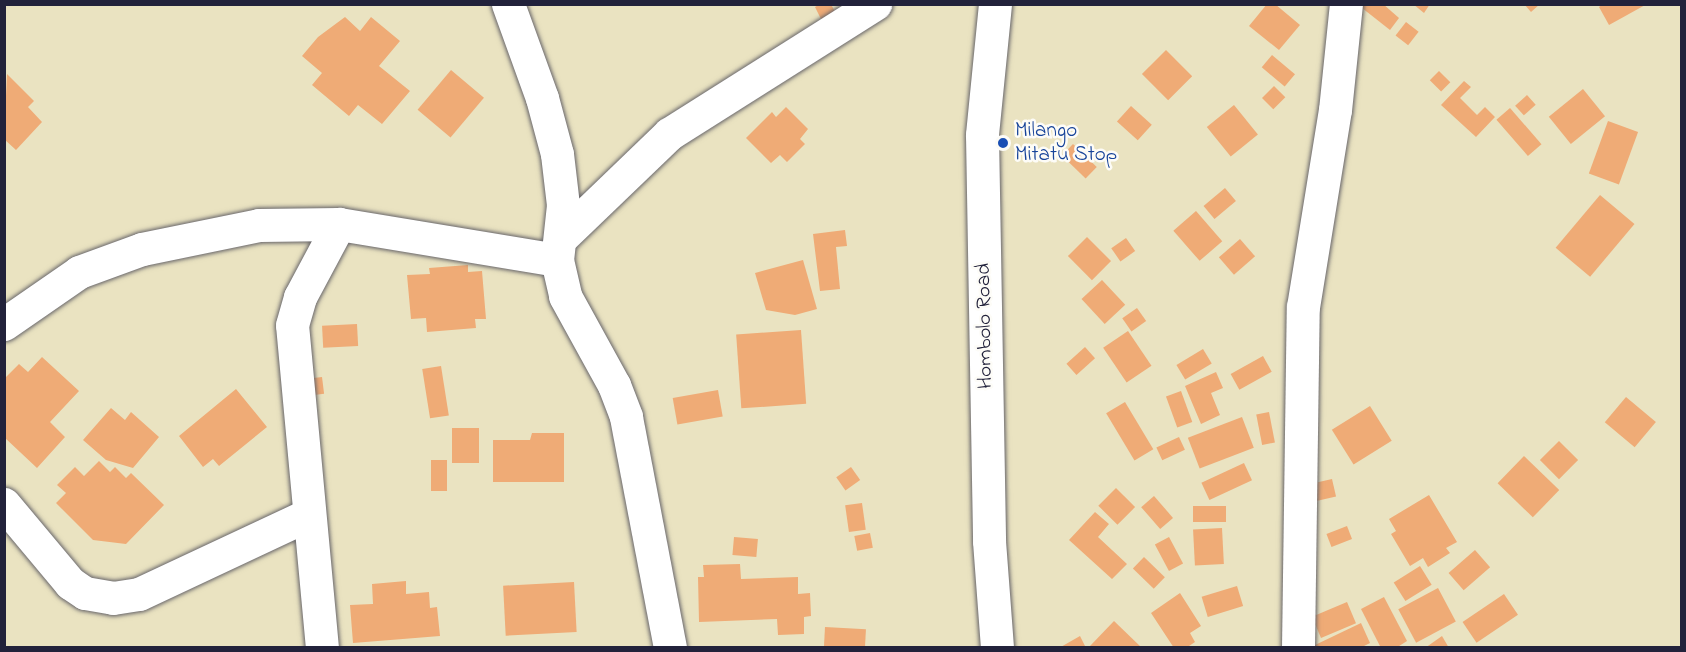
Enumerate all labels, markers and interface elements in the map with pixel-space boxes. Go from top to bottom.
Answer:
place label: Milango Mitatu Stop [1015,118,1117,168]
marker: Milango Mitatu Stop [996,136,1010,150]
street label: Hombolo Road [971,263,999,389]

